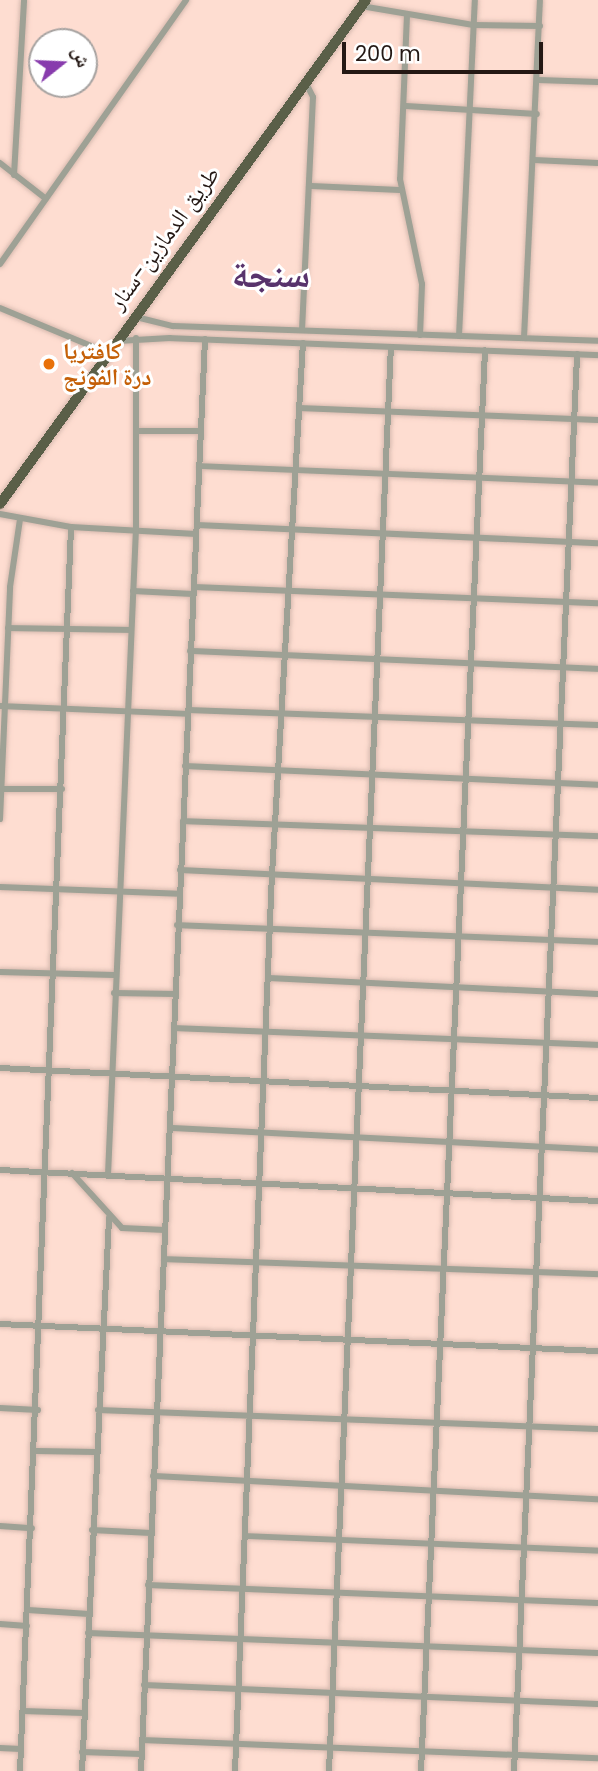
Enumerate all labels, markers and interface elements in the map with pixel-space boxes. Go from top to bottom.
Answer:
north arrow [28,28,98,98]
scale bar [346,28,547,72]
text: 200 m [355,39,421,68]
text: ش [66,43,97,71]
street label: طريق الدمازين-سنار [103,161,225,315]
district label: سنجة [232,252,310,296]
place label: كافتريا درة الفونج [63,337,152,391]
marker: كافتريا درة الفونج [41,356,57,372]

